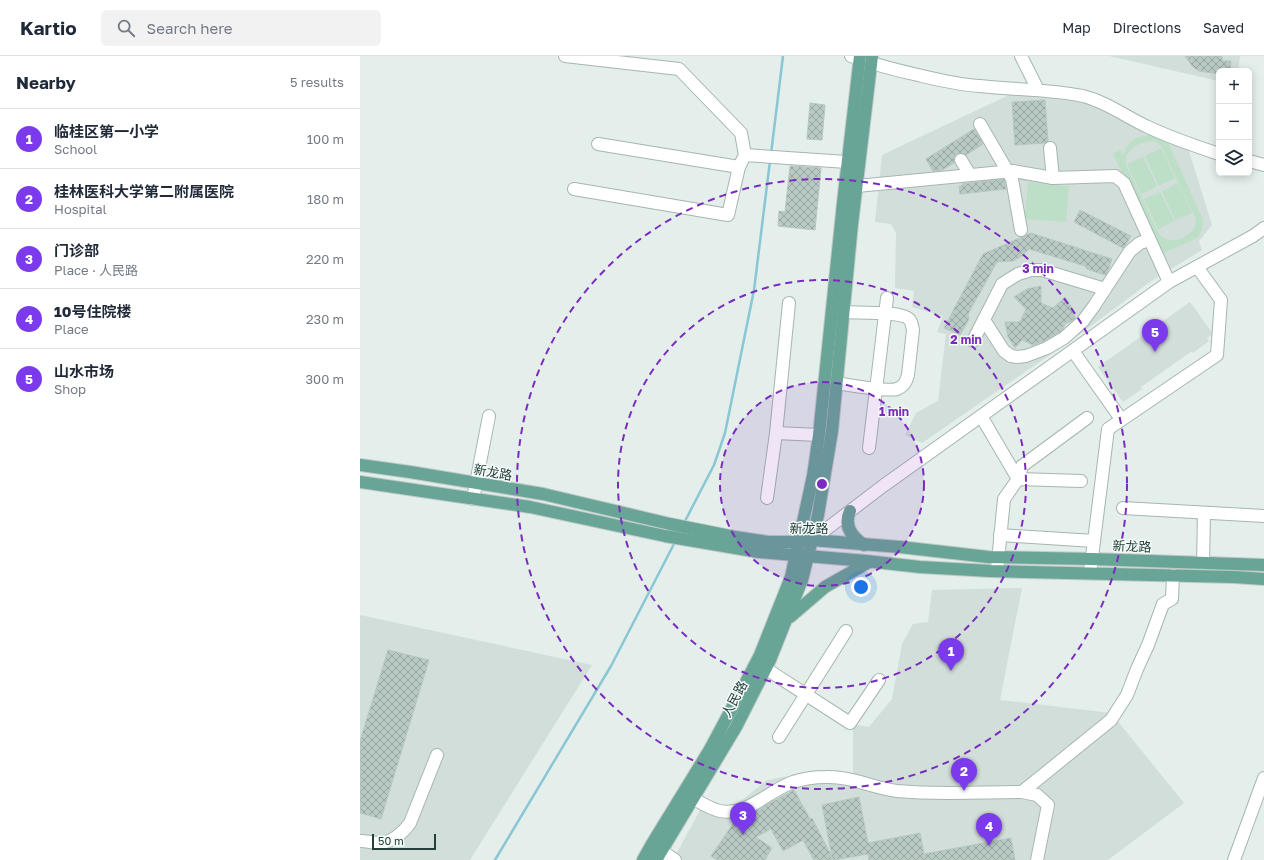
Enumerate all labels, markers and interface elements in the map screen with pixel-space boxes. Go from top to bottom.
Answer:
search box [101,10,381,46]
text: Kartio [20,16,77,39]
icon: search [115,17,137,39]
text: Search here [147,19,233,37]
text: Map [1062,19,1091,36]
text: Directions [1113,19,1181,36]
text: Saved [1203,19,1244,36]
map controls [1216,68,1252,176]
button: + [1216,68,1252,104]
text: Nearby [16,72,76,93]
text: 5 results [290,74,344,90]
button: − [1216,104,1252,140]
text: 临桂区第一小学 [54,122,159,140]
text: 1 [26,131,32,147]
text: 100 m [307,131,344,147]
button: layers [1216,140,1252,176]
text: School [54,141,97,157]
text: 桂林医科大学第二附属医院 [54,182,234,200]
text: 2 [25,191,33,207]
text: 180 m [307,191,344,207]
text: Hospital [54,201,107,217]
text: 门诊部 [54,241,99,259]
text: 3 [25,251,33,267]
text: 220 m [306,251,344,267]
text: 3 min [1022,261,1054,276]
text: Place · 人民路 [54,262,138,278]
text: 10号住院楼 [54,302,131,320]
text: 4 [25,311,33,327]
text: 230 m [306,311,344,327]
pin: 5 [1142,319,1168,352]
text: Place [54,321,89,337]
text: 2 min [950,332,982,347]
text: 山水市场 [54,362,114,380]
text: 5 [25,371,33,387]
text: 300 m [306,371,344,387]
text: Shop [54,381,86,397]
text: 1 min [879,404,909,419]
street label: 新龙路 [472,461,514,483]
centre of rings [815,477,829,491]
street label: 新龙路 [789,520,829,536]
street label: 新龙路 [1112,537,1152,555]
your location [851,577,871,597]
pin: 1 [938,638,964,671]
street label: 人民路 [718,678,750,720]
pin: 2 [951,758,977,791]
pin: 3 [730,802,756,835]
pin: 4 [976,813,1002,846]
scale bar [372,832,436,851]
text: 50 m [378,834,404,847]

